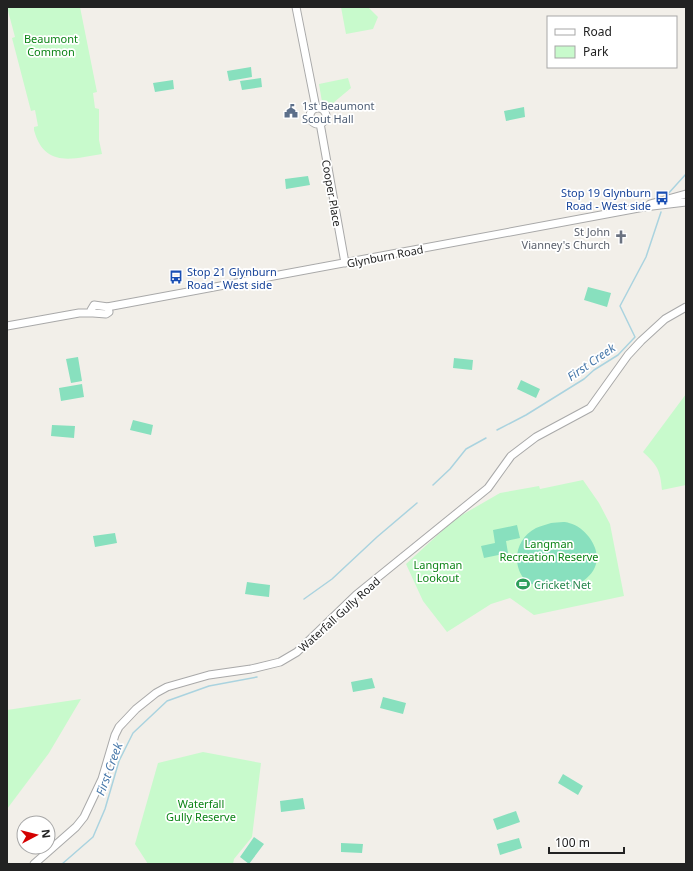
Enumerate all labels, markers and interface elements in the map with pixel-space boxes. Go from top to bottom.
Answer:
legend [547,16,677,68]
text: Road [583,23,612,40]
park label: Beaumont Common [24,31,78,59]
text: Park [583,43,609,60]
place label: 1st Beaumont Scout Hall [302,98,374,126]
public building icon: 1st Beaumont Scout Hall [283,103,299,119]
street label: Cooper Place [319,158,345,228]
place label: Stop 19 Glynburn Road - West side [561,185,651,213]
bus stop icon: Stop 19 Glynburn Road - West side [654,190,670,206]
place label: St John Vianney's Church [522,224,610,252]
church icon: St John Vianney's Church [613,229,629,245]
street label: Glynburn Road [346,241,424,271]
place label: Stop 21 Glynburn Road - West side [187,264,277,292]
bus stop icon: Stop 21 Glynburn Road - West side [168,269,184,285]
water label: First Creek [563,339,619,385]
park label: Langman Recreation Reserve [500,536,599,564]
park label: Langman Lookout [414,557,462,585]
street label: Waterfall Gully Road [295,573,383,655]
sports icon: Cricket Net [515,576,531,592]
place label: Cricket Net [534,577,591,592]
water label: First Creek [92,739,127,798]
park label: Waterfall Gully Reserve [166,796,236,824]
north arrow [16,815,56,855]
text: N [38,828,54,839]
scale bar [549,829,624,855]
text: 100 m [555,834,590,851]

